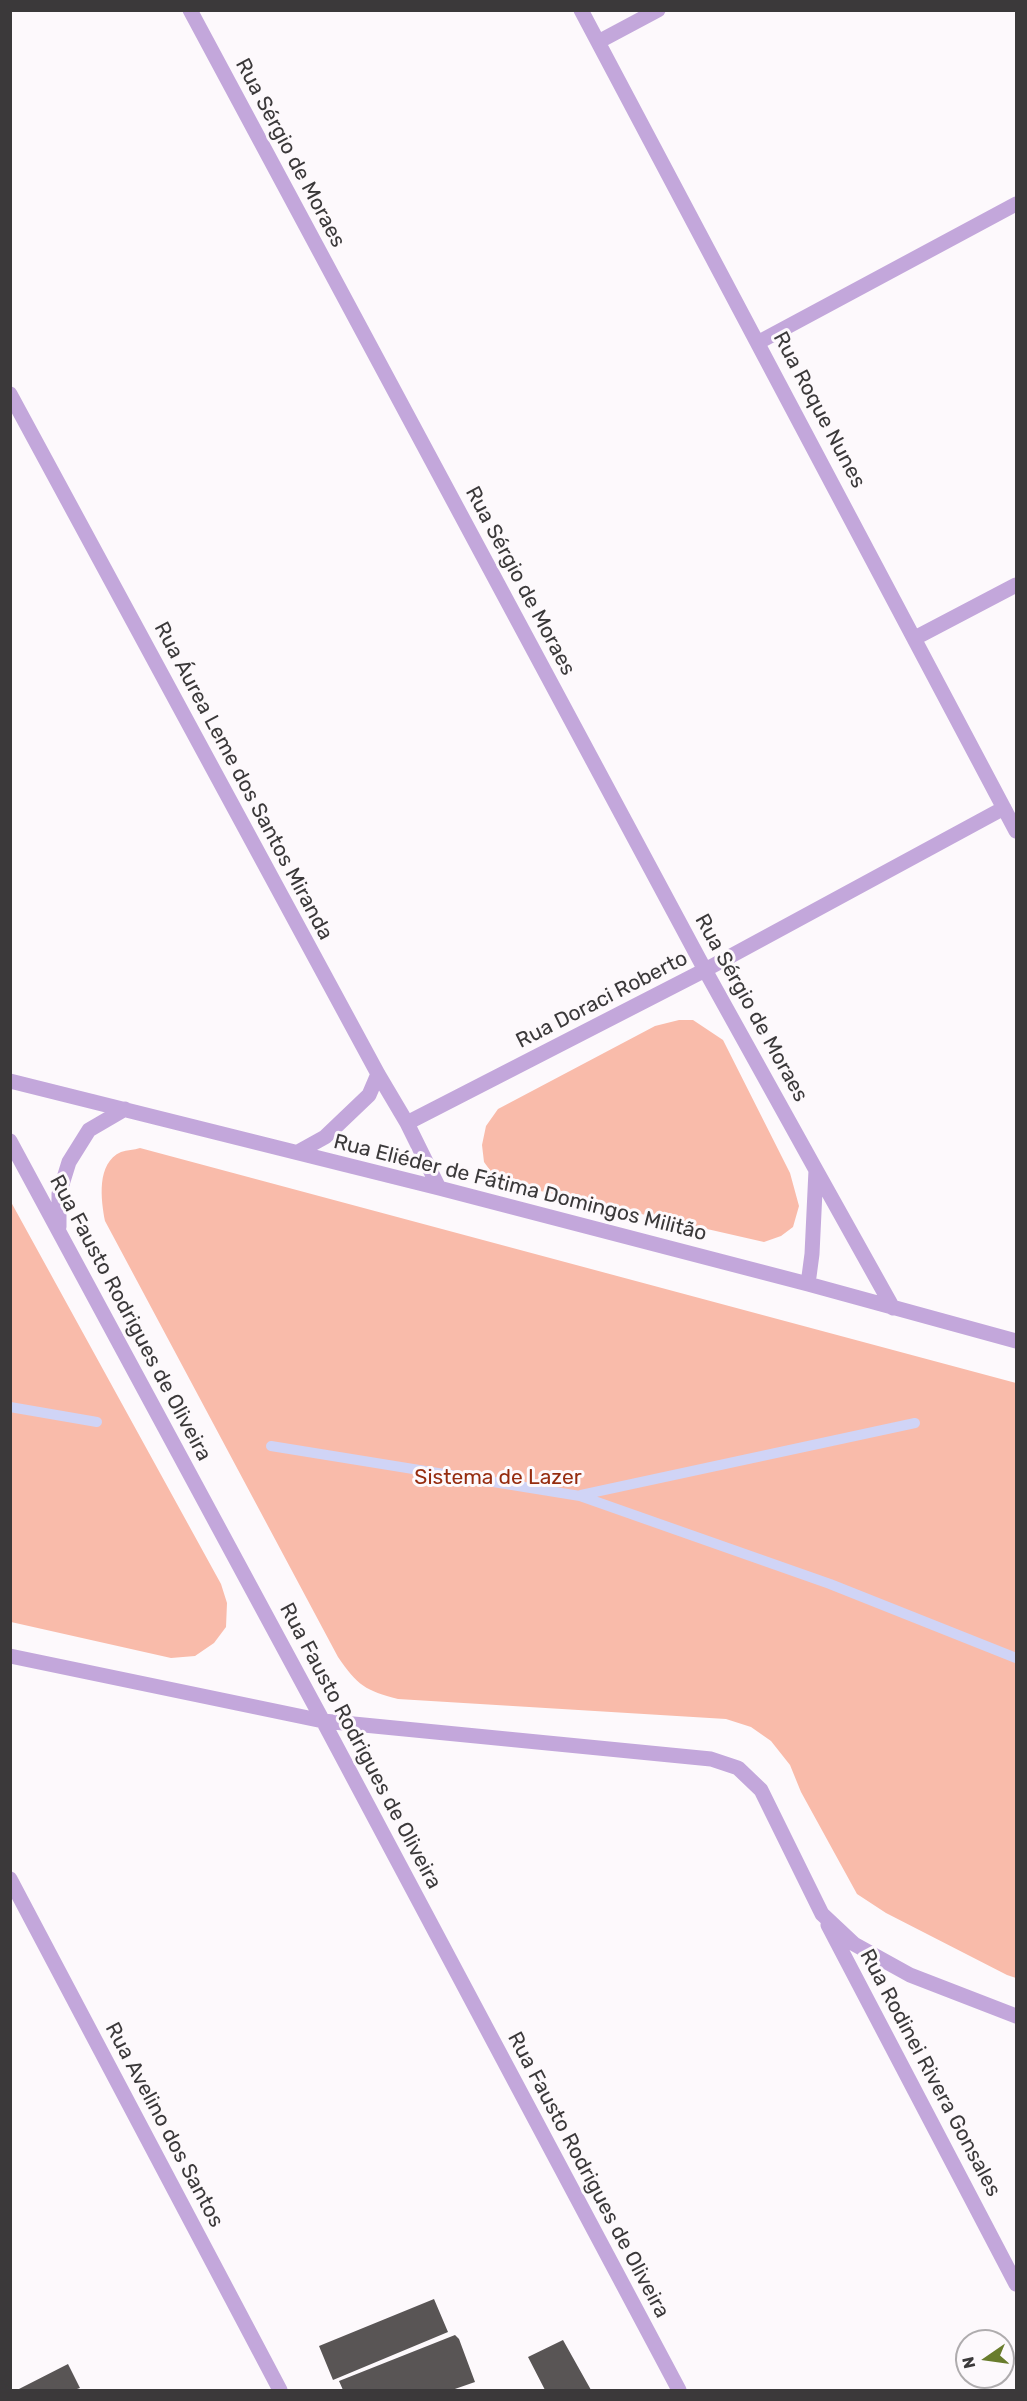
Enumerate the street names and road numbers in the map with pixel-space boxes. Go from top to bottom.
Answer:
street label: Rua Sérgio de Moraes [229,54,351,252]
street label: Rua Roque Nunes [767,328,871,492]
street label: Rua Sérgio de Moraes [459,482,581,680]
street label: Rua Áurea Leme dos Santos Miranda [148,618,338,944]
street label: Rua Sérgio de Moraes [689,910,813,1106]
street label: Rua Doraci Roberto [512,946,692,1054]
street label: Rua Eliéder de Fátima Domingos Militão [331,1129,709,1247]
street label: Rua Fausto Rodrigues de Oliveira [44,1171,216,1465]
street label: Rua Fausto Rodrigues de Oliveira [274,1599,446,1893]
street label: Rua Rodinei Rivera Gonsales [854,1945,1006,2201]
street label: Rua Avelino dos Santos [99,2018,229,2232]
street label: Rua Fausto Rodrigues de Oliveira [502,2028,674,2322]

